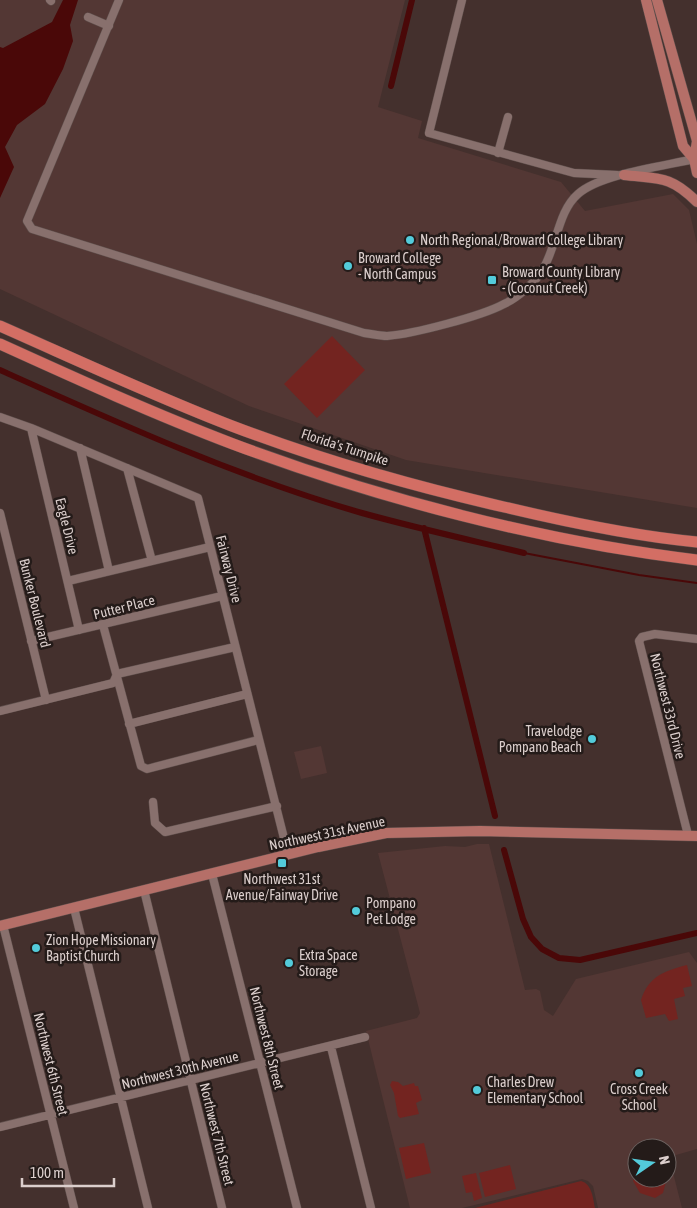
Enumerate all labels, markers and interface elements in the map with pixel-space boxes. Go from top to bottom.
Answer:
place label: North Regional/Broward College Library [420,232,623,248]
marker: North Regional/Broward College Library [404,234,416,246]
place label: Broward College - North Campus [358,250,441,282]
marker: Broward College - North Campus [342,260,354,272]
place label: Broward County Library - (Coconut Creek) [502,264,621,296]
marker: Broward County Library - (Coconut Creek) [486,274,498,286]
street label: Florida's Turnpike [299,425,391,469]
street label: Eagle Drive [52,496,82,556]
street label: Fairway Drive [213,534,245,604]
street label: Bunker Boulevard [16,557,54,649]
street label: Putter Place [92,592,156,622]
street label: Northwest 33rd Drive [647,652,689,760]
place label: Travelodge Pompano Beach [499,723,582,755]
marker: Travelodge Pompano Beach [586,733,598,745]
street label: Northwest 31st Avenue [268,813,386,853]
marker: Northwest 31st Avenue/Fairway Drive [276,857,288,869]
place label: Northwest 31st Avenue/Fairway Drive [226,871,338,903]
place label: Pompano Pet Lodge [366,895,416,927]
marker: Pompano Pet Lodge [350,905,362,917]
place label: Zion Hope Missionary Baptist Church [46,932,156,964]
marker: Zion Hope Missionary Baptist Church [30,942,42,954]
place label: Extra Space Storage [299,947,358,979]
marker: Extra Space Storage [283,957,295,969]
street label: Northwest 8th Street [247,985,287,1091]
street label: Northwest 6th Street [31,1011,71,1117]
street label: Northwest 30th Avenue [120,1048,240,1092]
marker: Cross Creek School [633,1067,645,1079]
place label: Charles Drew Elementary School [487,1074,583,1106]
street label: Northwest 7th Street [197,1081,237,1187]
place label: Cross Creek School [610,1081,668,1113]
marker: Charles Drew Elementary School [471,1084,483,1096]
north arrow [627,1138,677,1188]
text: N [656,1154,673,1166]
scale bar [22,1156,115,1188]
text: 100 m [30,1164,64,1181]

